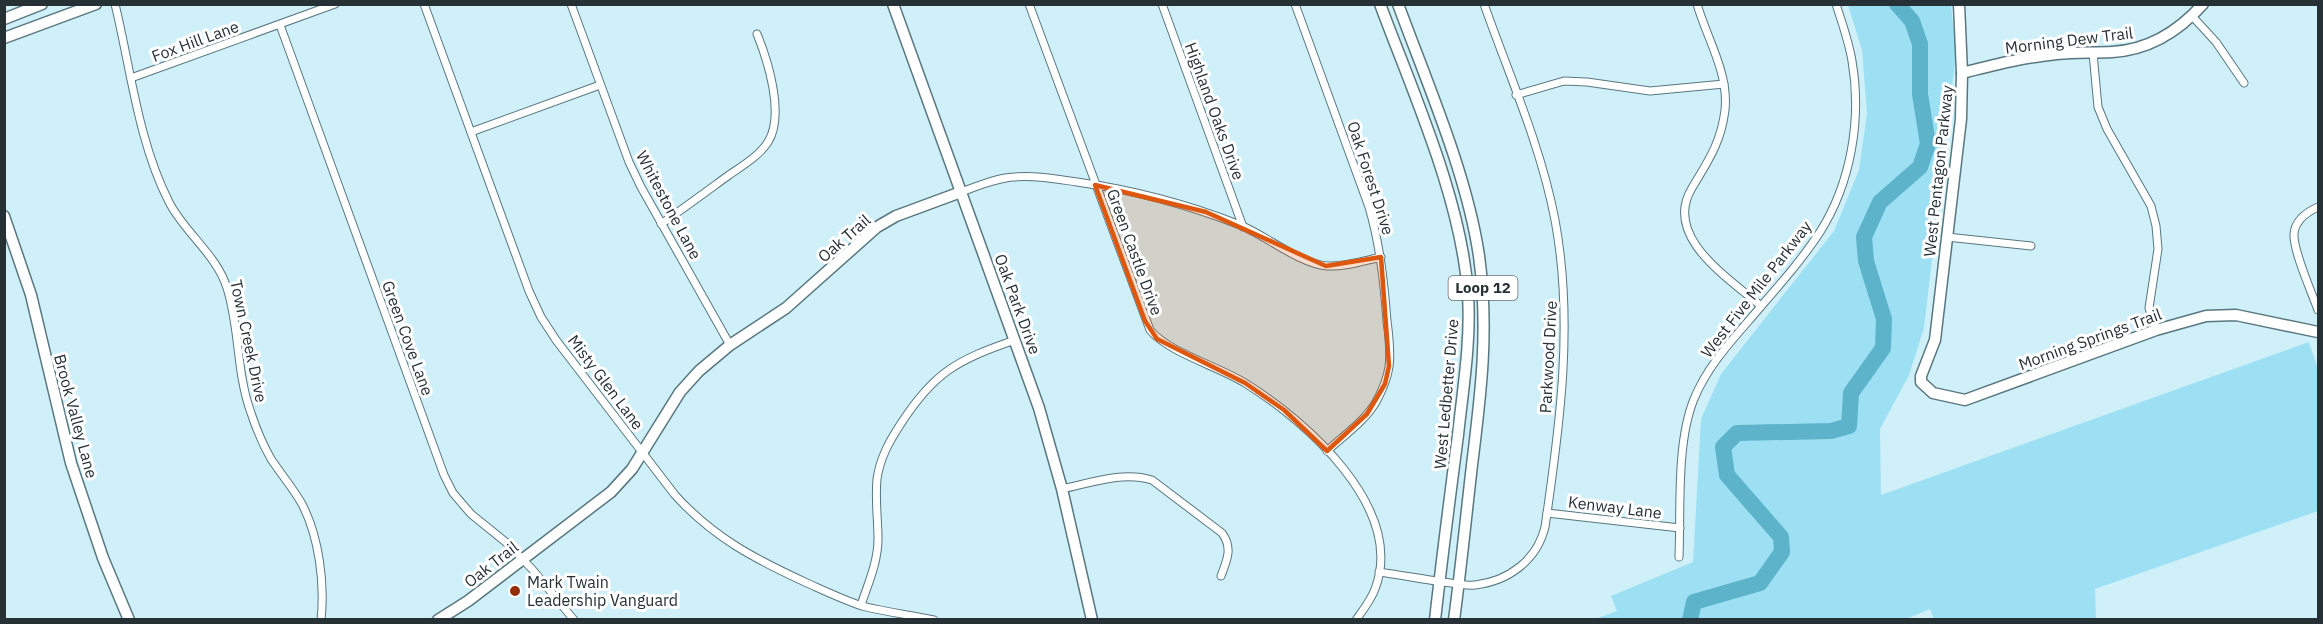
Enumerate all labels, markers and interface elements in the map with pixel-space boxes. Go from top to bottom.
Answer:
street label: Fox Hill Lane [149,16,242,66]
street label: Morning Dew Trail [2004,22,2134,58]
street label: Highland Oaks Drive [1181,40,1249,183]
street label: West Pentagon Parkway [1919,84,1957,258]
street label: Oak Forest Drive [1343,119,1399,238]
street label: Whitestone Lane [632,147,706,263]
street label: Green Castle Drive [1103,186,1167,318]
street label: Oak Trail [814,210,874,266]
street label: West Five Mile Parkway [1696,217,1816,361]
street label: Oak Park Drive [991,251,1045,357]
road number: Loop 12 [1448,276,1518,300]
street label: Town Creek Drive [226,278,272,404]
street label: Green Cove Lane [378,278,438,398]
street label: Parkwood Drive [1535,300,1561,414]
street label: Morning Springs Trail [2016,304,2164,374]
street label: West Ledbetter Drive [1429,318,1463,470]
street label: Misty Glen Lane [564,331,648,434]
street label: Brook Valley Lane [50,352,102,480]
street label: Kenway Lane [1567,491,1663,523]
street label: Oak Trail [460,537,522,591]
place label: Mark Twain Leadership Vanguard [527,572,678,610]
marker: Mark Twain Leadership Vanguard [508,584,522,598]

